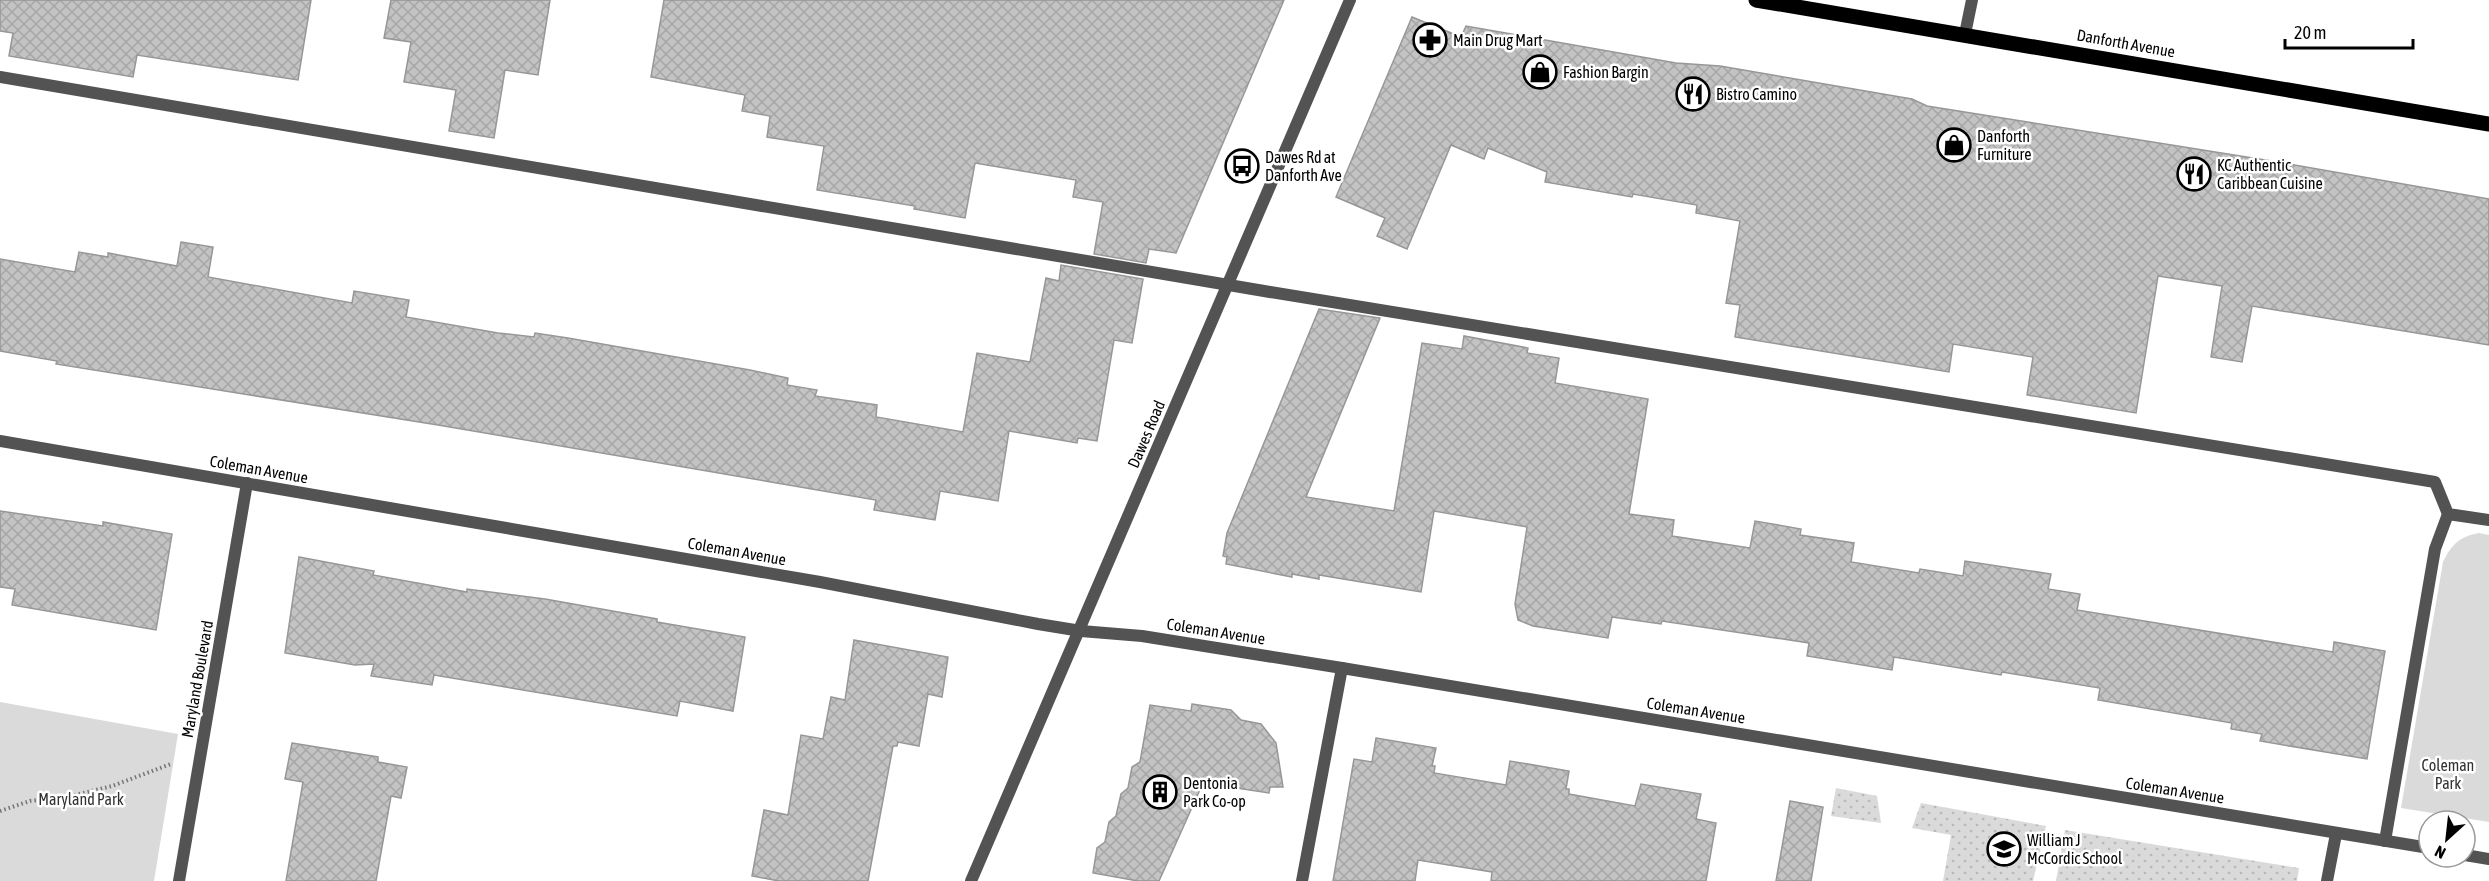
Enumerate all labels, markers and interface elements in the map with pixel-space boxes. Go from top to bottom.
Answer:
scale bar [2285,12,2412,50]
pharmacy icon: Main Drug Mart [1412,22,1448,58]
text: 20 m [2294,22,2326,43]
street label: Danforth Avenue [2075,25,2177,61]
place label: Main Drug Mart [1453,31,1543,50]
shop icon: Fashion Bargin [1522,54,1558,90]
place label: Fashion Bargin [1563,63,1649,82]
restaurant icon: Bistro Camino [1675,76,1711,112]
place label: Bistro Camino [1716,85,1797,103]
shop icon: Danforth Furniture [1936,127,1972,163]
place label: Danforth Furniture [1977,127,2032,163]
bus stop icon: Dawes Rd at Danforth Ave [1224,148,1260,184]
place label: Dawes Rd at Danforth Ave [1265,148,1342,184]
restaurant icon: KC Authentic Caribbean Cuisine [2176,156,2212,192]
place label: KC Authentic Caribbean Cuisine [2217,156,2323,192]
street label: Dawes Road [1124,398,1168,470]
street label: Coleman Avenue [209,452,309,486]
street label: Coleman Avenue [687,534,787,568]
street label: Coleman Avenue [1166,614,1266,648]
street label: Maryland Boulevard [178,619,217,739]
street label: Coleman Avenue [1646,693,1746,727]
park label: Coleman Park [2422,756,2474,792]
street label: Coleman Avenue [2125,773,2225,807]
building icon: Dentonia Park Co-op [1142,774,1178,810]
place label: Dentonia Park Co-op [1183,774,1246,811]
park label: Maryland Park [38,790,124,809]
north arrow [2417,809,2477,869]
school or university icon: William J McCordic School [1986,831,2022,867]
place label: William J McCordic School [2027,831,2123,867]
text: N [2432,842,2448,863]

